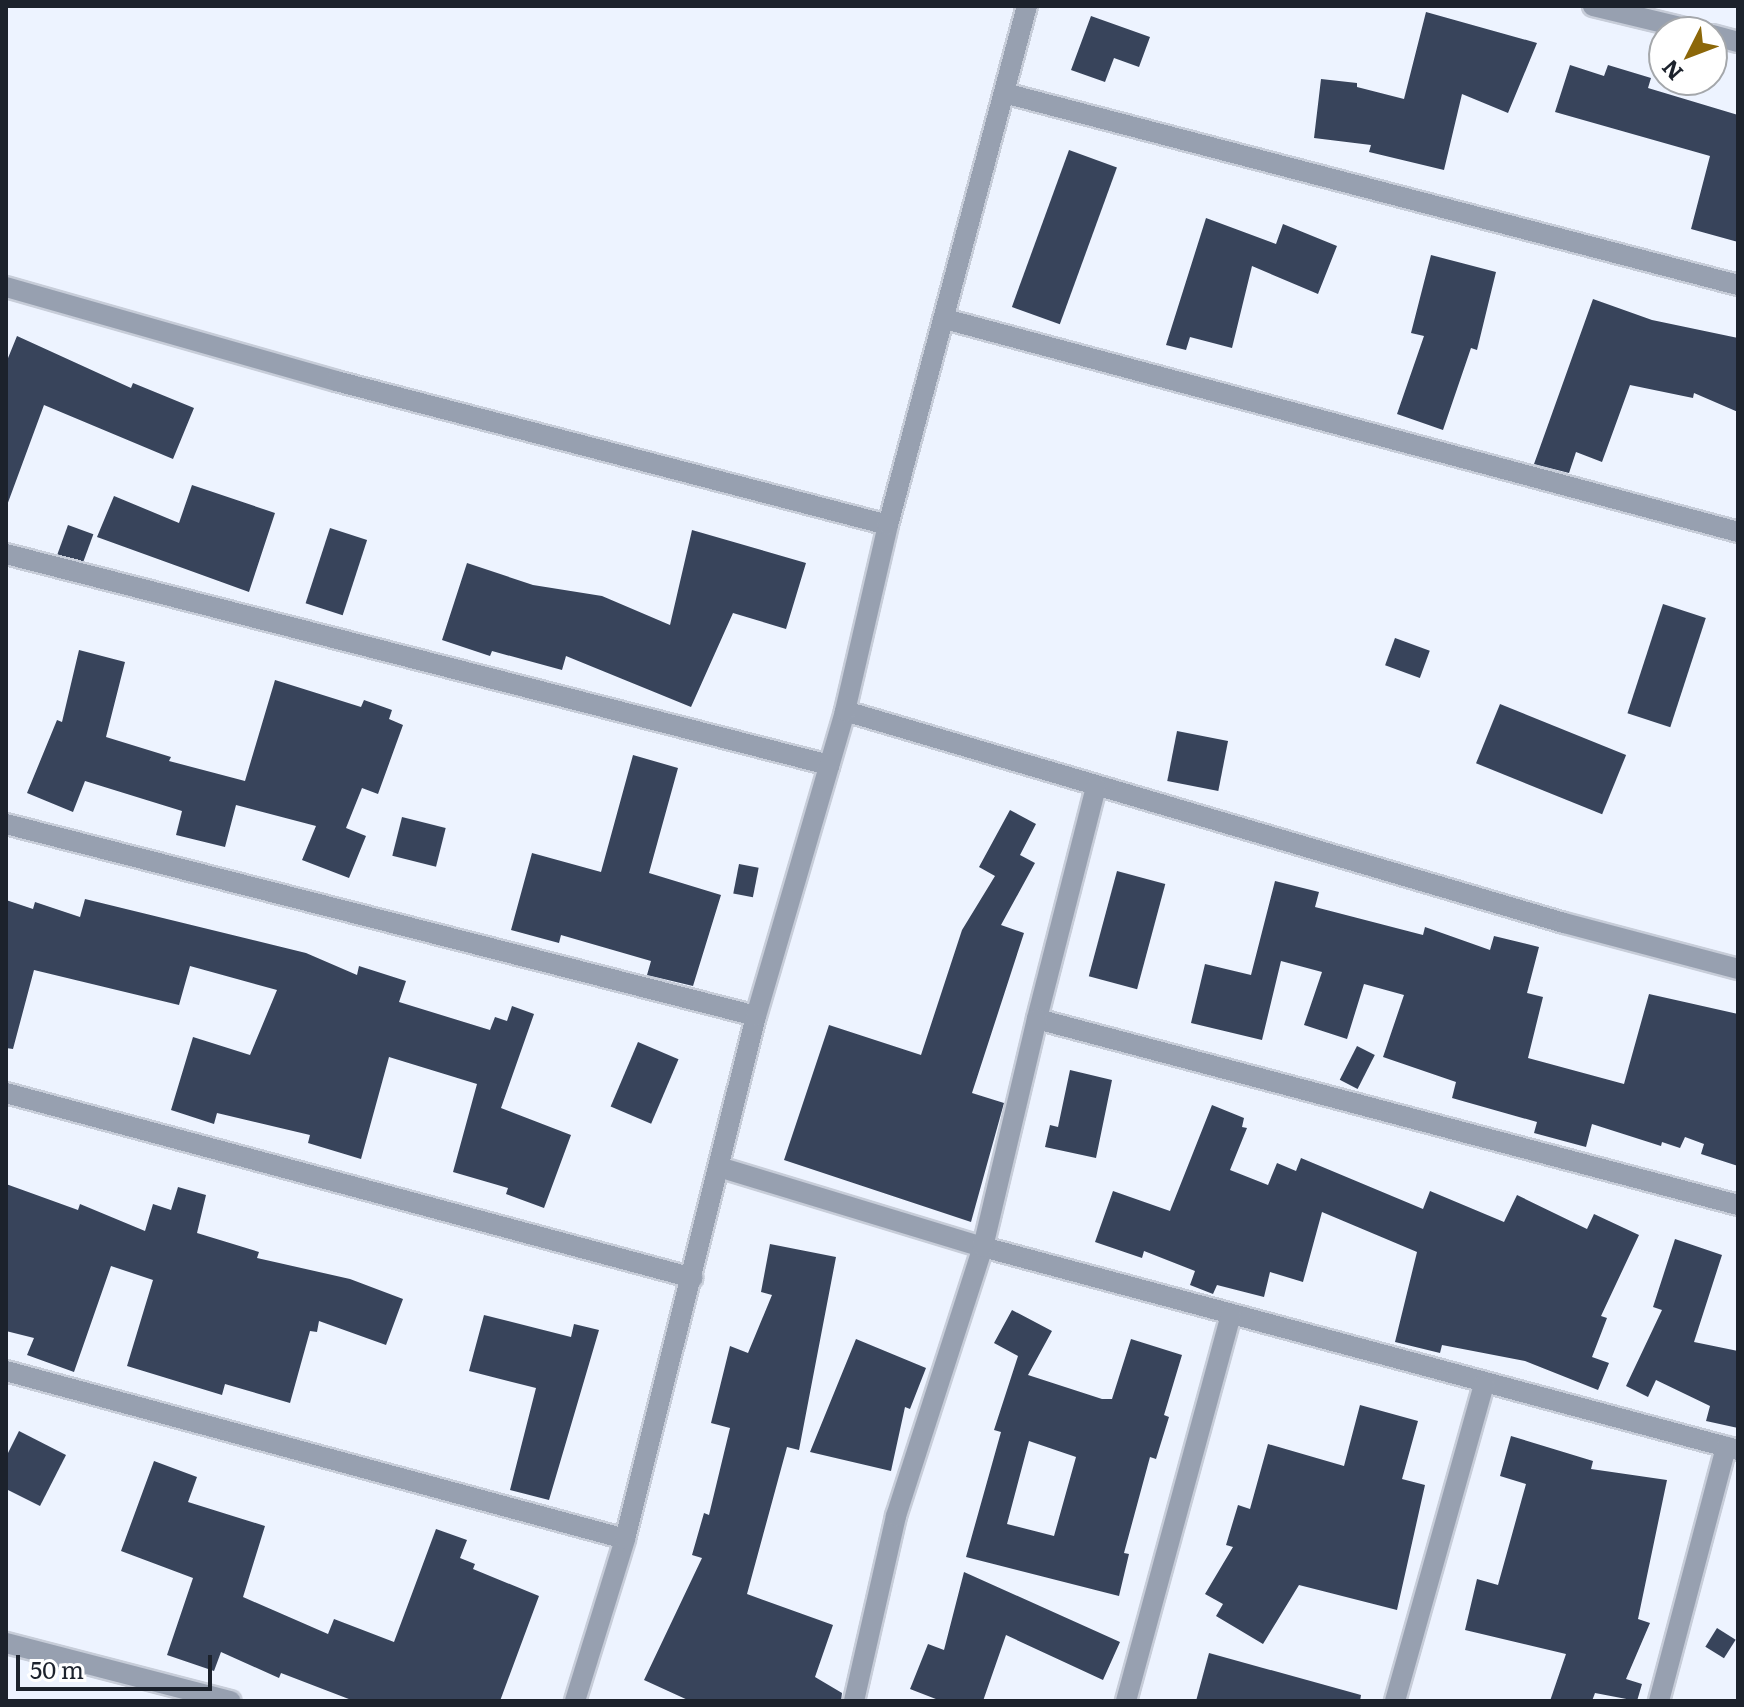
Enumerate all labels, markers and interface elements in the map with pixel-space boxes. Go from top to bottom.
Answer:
north arrow [1648,16,1728,96]
text: N [1653,53,1690,89]
scale bar [20,1639,216,1689]
text: 50 m [30,1651,84,1686]

